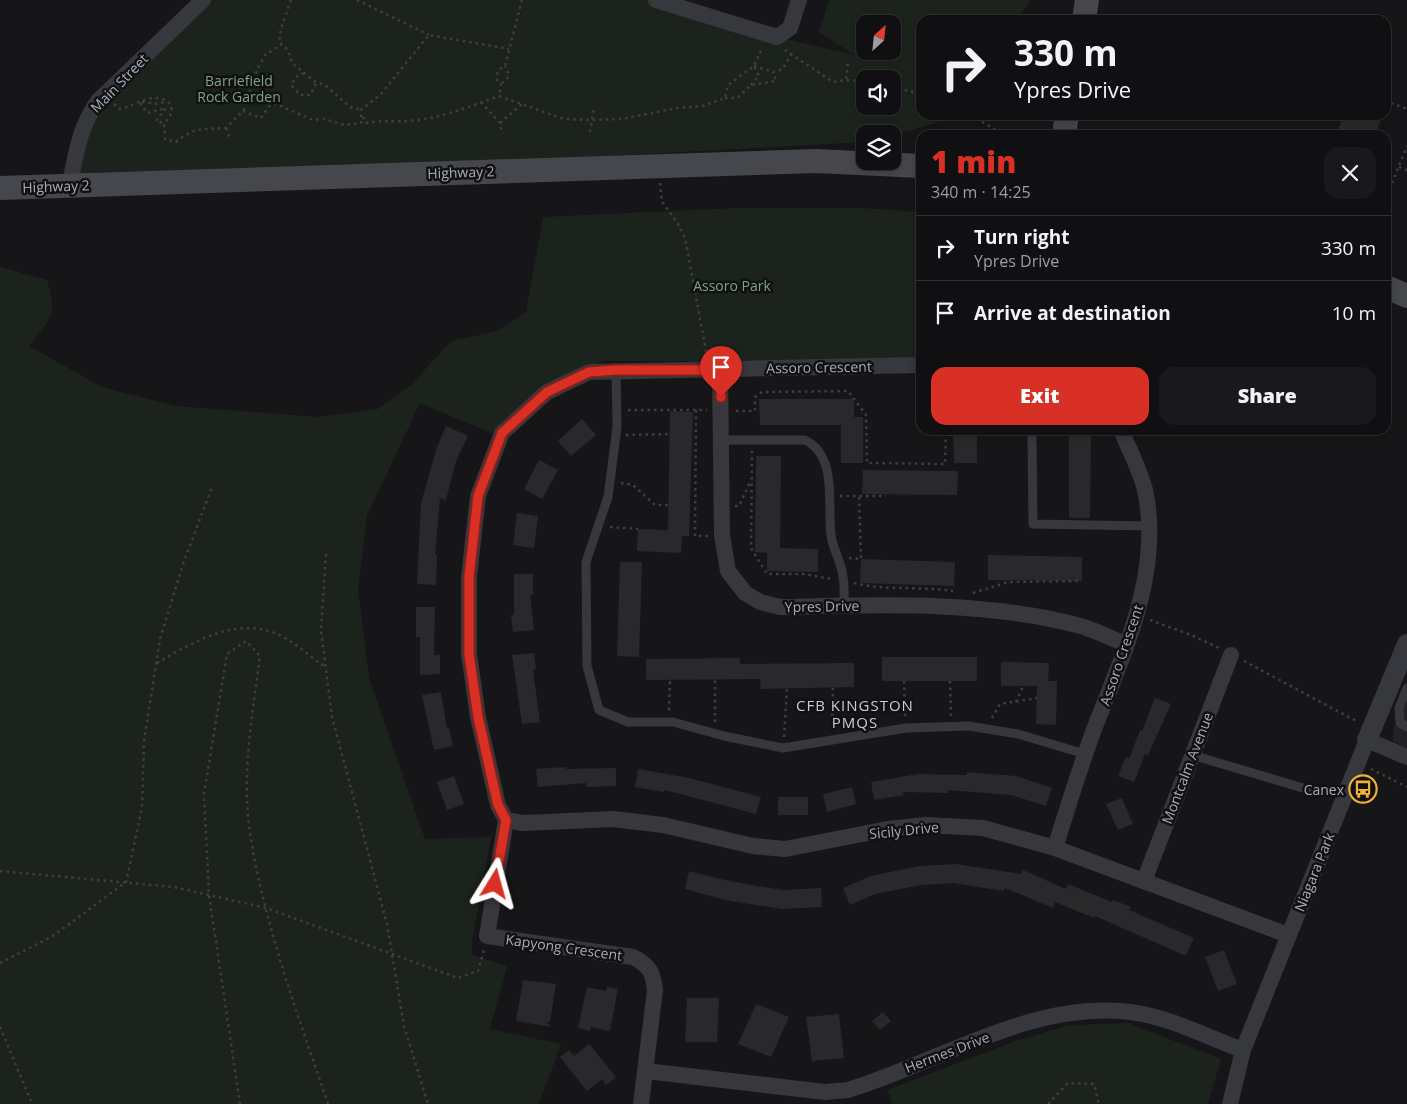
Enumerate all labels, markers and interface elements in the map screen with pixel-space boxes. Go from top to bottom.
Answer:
north arrow [856,15,901,60]
map controls [856,15,901,170]
text: 330 m [1014,29,1118,76]
icon: right [931,35,996,100]
street label: Main Street [86,49,152,117]
button: sound [856,70,901,115]
park label: Barriefield Rock Garden [197,71,281,106]
text: Ypres Drive [1014,74,1131,104]
button: layers [856,125,901,170]
text: 1 min [931,141,1016,182]
button: close [1324,147,1376,199]
street label: Highway 2 [427,161,495,183]
street label: Highway 2 [22,175,90,197]
text: 340 m · 14:25 [931,181,1031,203]
text: Turn right [974,224,1069,250]
icon: right [931,234,959,262]
text: 330 m [1321,235,1376,261]
text: Ypres Drive [974,250,1059,272]
park label: Assoro Park [693,276,771,295]
icon: arrive [931,299,959,327]
text: Arrive at destination [974,300,1171,326]
text: 10 m [1332,300,1376,326]
pin [700,346,742,397]
icon: arrive [707,353,735,381]
street label: Assoro Crescent [766,357,872,377]
button: Exit [931,367,1149,425]
button: Share [1159,367,1376,425]
street label: Ypres Drive [785,596,860,616]
street label: Assoro Crescent [1095,602,1147,708]
district label: CFB KINGSTON PMQS [796,695,914,732]
street label: Montcalm Avenue [1157,709,1217,826]
bus stop icon: Canex [1348,774,1378,804]
place label: Canex [1304,780,1345,799]
street label: Sicily Drive [868,817,940,843]
street label: Niagara Park [1290,829,1339,914]
position arrow [468,857,520,909]
street label: Kapyong Crescent [505,929,623,965]
street label: Hermes Drive [902,1027,992,1077]

